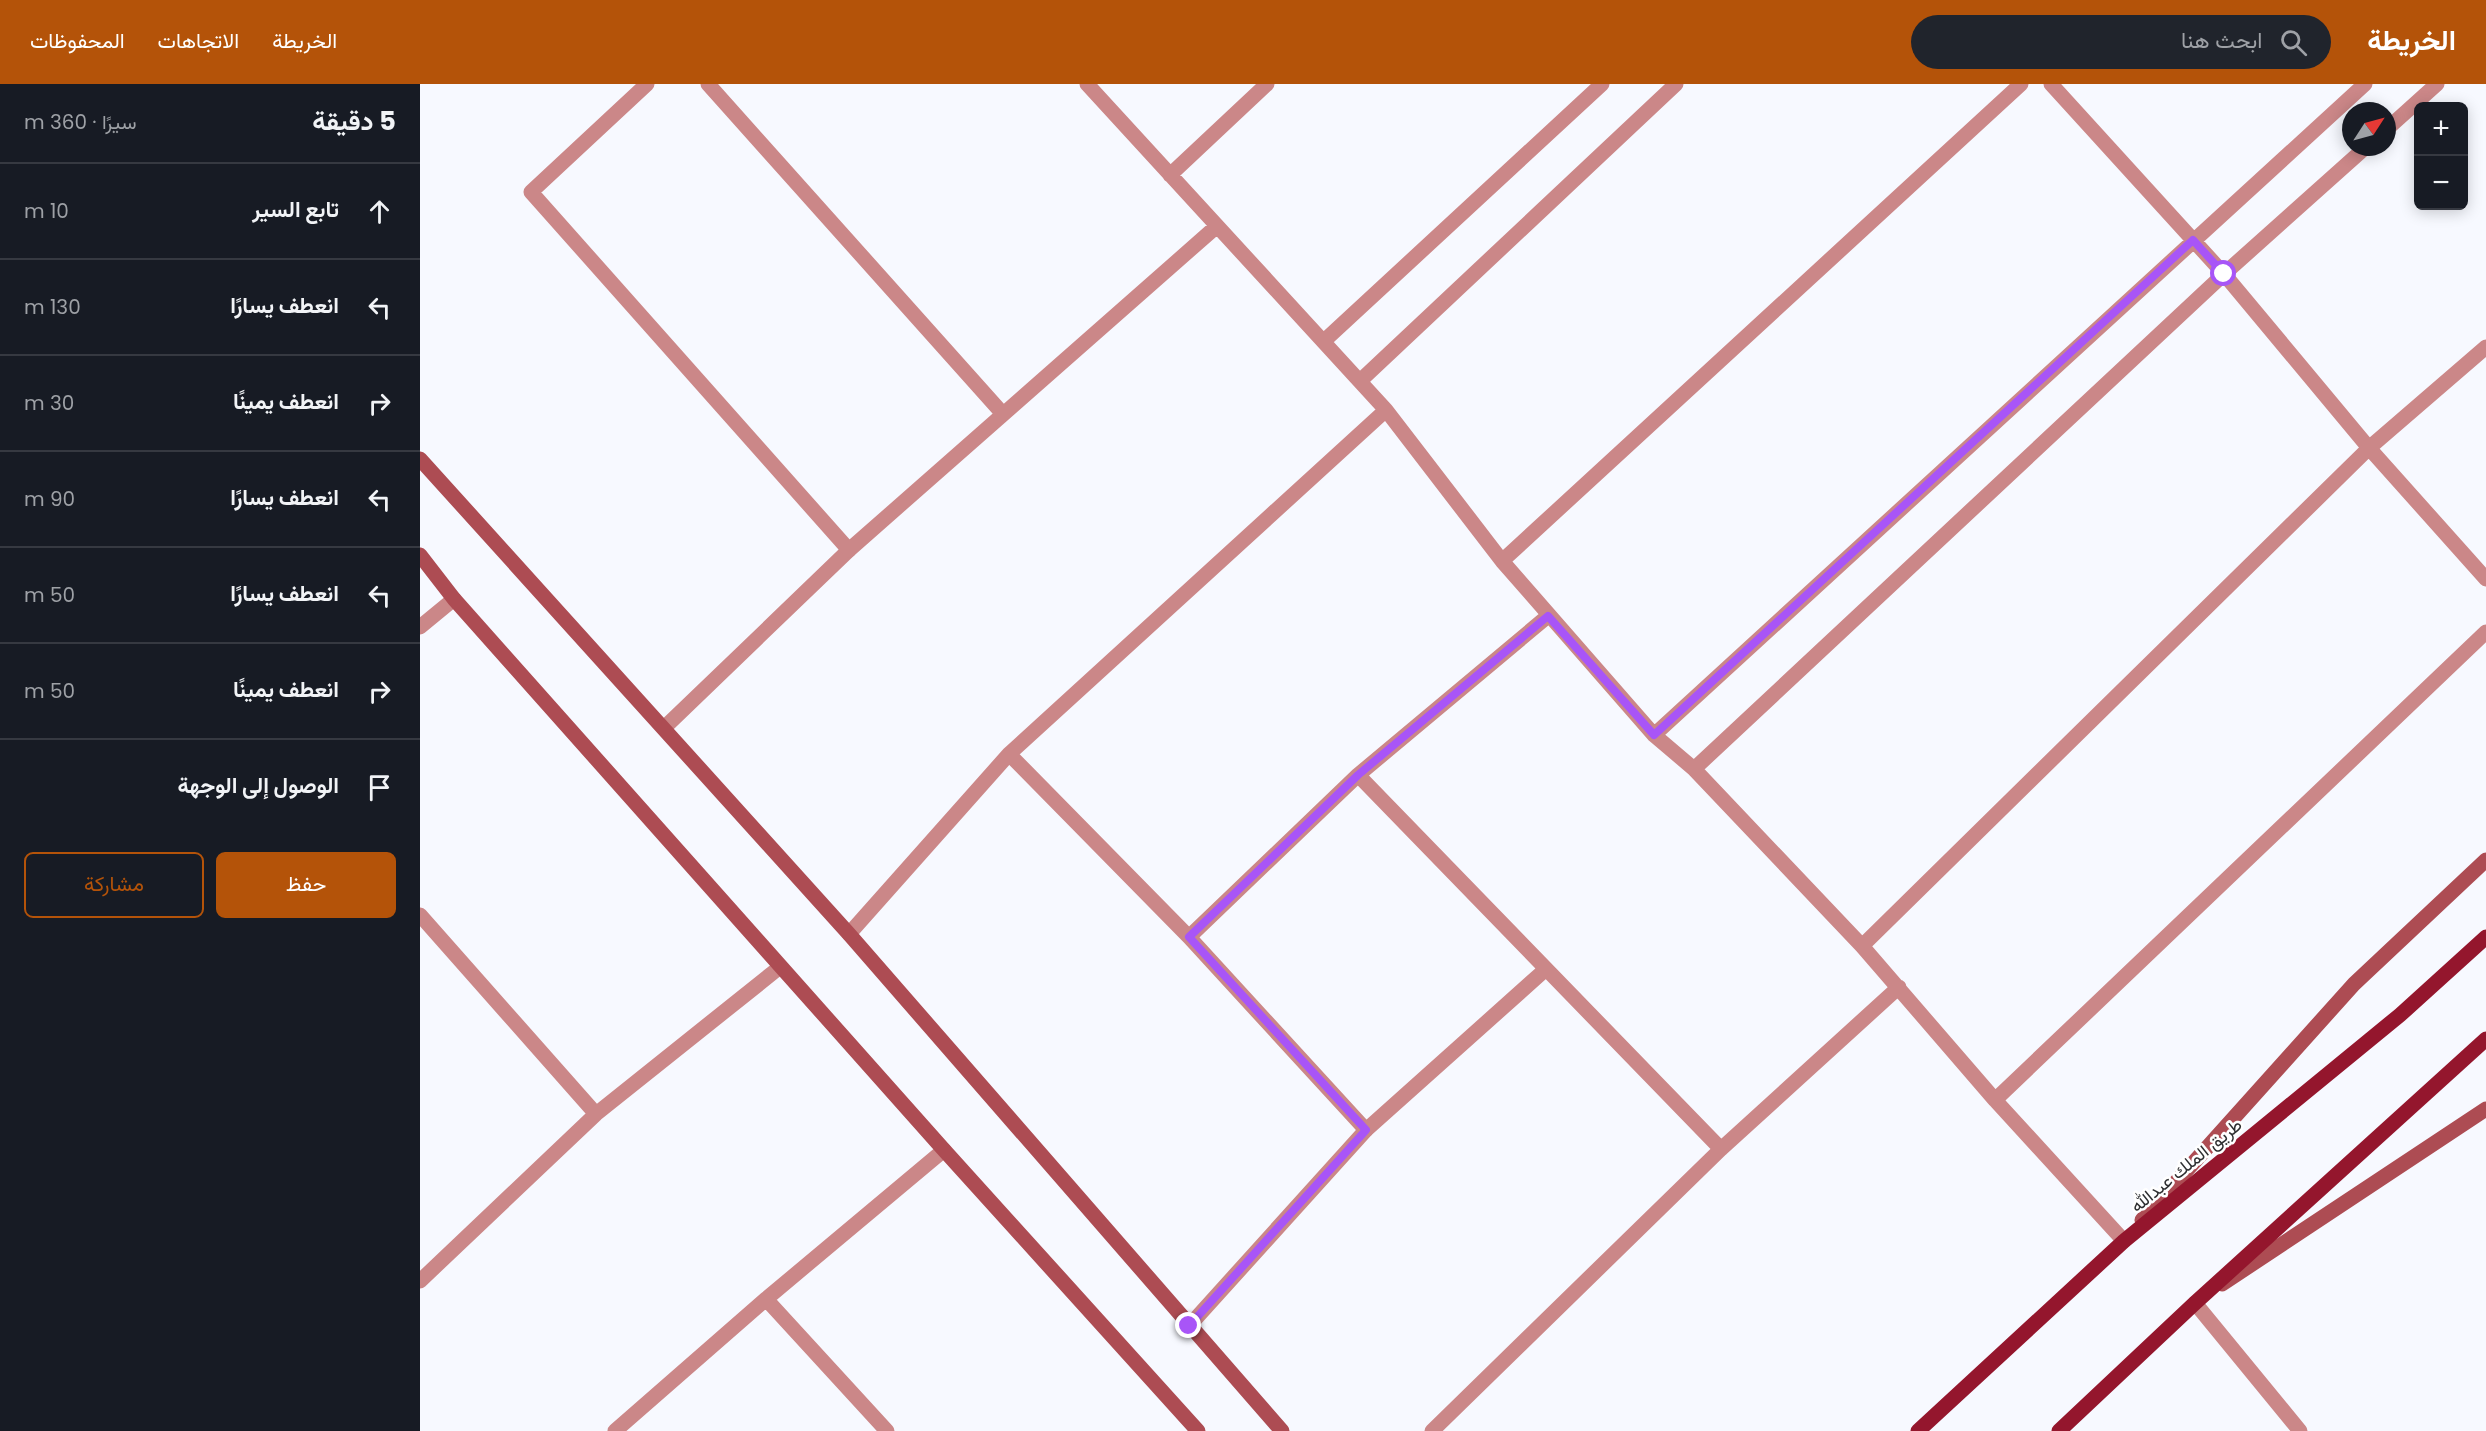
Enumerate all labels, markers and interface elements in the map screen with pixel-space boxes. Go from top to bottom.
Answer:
search box [1911,15,2331,69]
text: الخريطة [2367,21,2456,60]
text: ابحث هنا [2181,25,2262,56]
text: المحفوظات [30,26,125,55]
text: الاتجاهات [158,26,239,55]
text: الخريطة [272,26,337,55]
icon: search [2277,26,2310,59]
north arrow [2342,102,2396,156]
map controls [2414,102,2468,210]
button: + [2414,102,2468,156]
text: 5 دقيقة [312,103,396,139]
text: سيرًا · 360 m [24,108,137,136]
button: − [2414,156,2468,210]
text: تابع السير [252,194,339,225]
icon: ahead [363,195,396,228]
text: 10 m [24,197,69,225]
route start [2210,260,2236,286]
text: انعطف يسارًا [230,290,339,321]
icon: left [363,291,396,324]
text: 130 m [24,293,81,321]
text: انعطف يمينًا [233,386,339,417]
icon: right [363,387,396,420]
text: 30 m [24,389,74,417]
text: انعطف يسارًا [230,482,339,513]
icon: left [363,483,396,516]
text: 90 m [24,485,75,513]
text: انعطف يسارًا [230,578,339,609]
icon: left [363,579,396,612]
text: 50 m [24,581,75,609]
text: انعطف يمينًا [233,674,339,705]
icon: right [363,675,396,708]
text: 50 m [24,677,75,705]
text: الوصول إلى الوجهة [178,770,339,801]
icon: arrive [363,771,396,804]
button: مشاركة [24,852,204,918]
button: حفظ [216,852,396,918]
street label: طريق الملك عبدالله [2125,1112,2247,1218]
route end [1175,1312,1201,1338]

